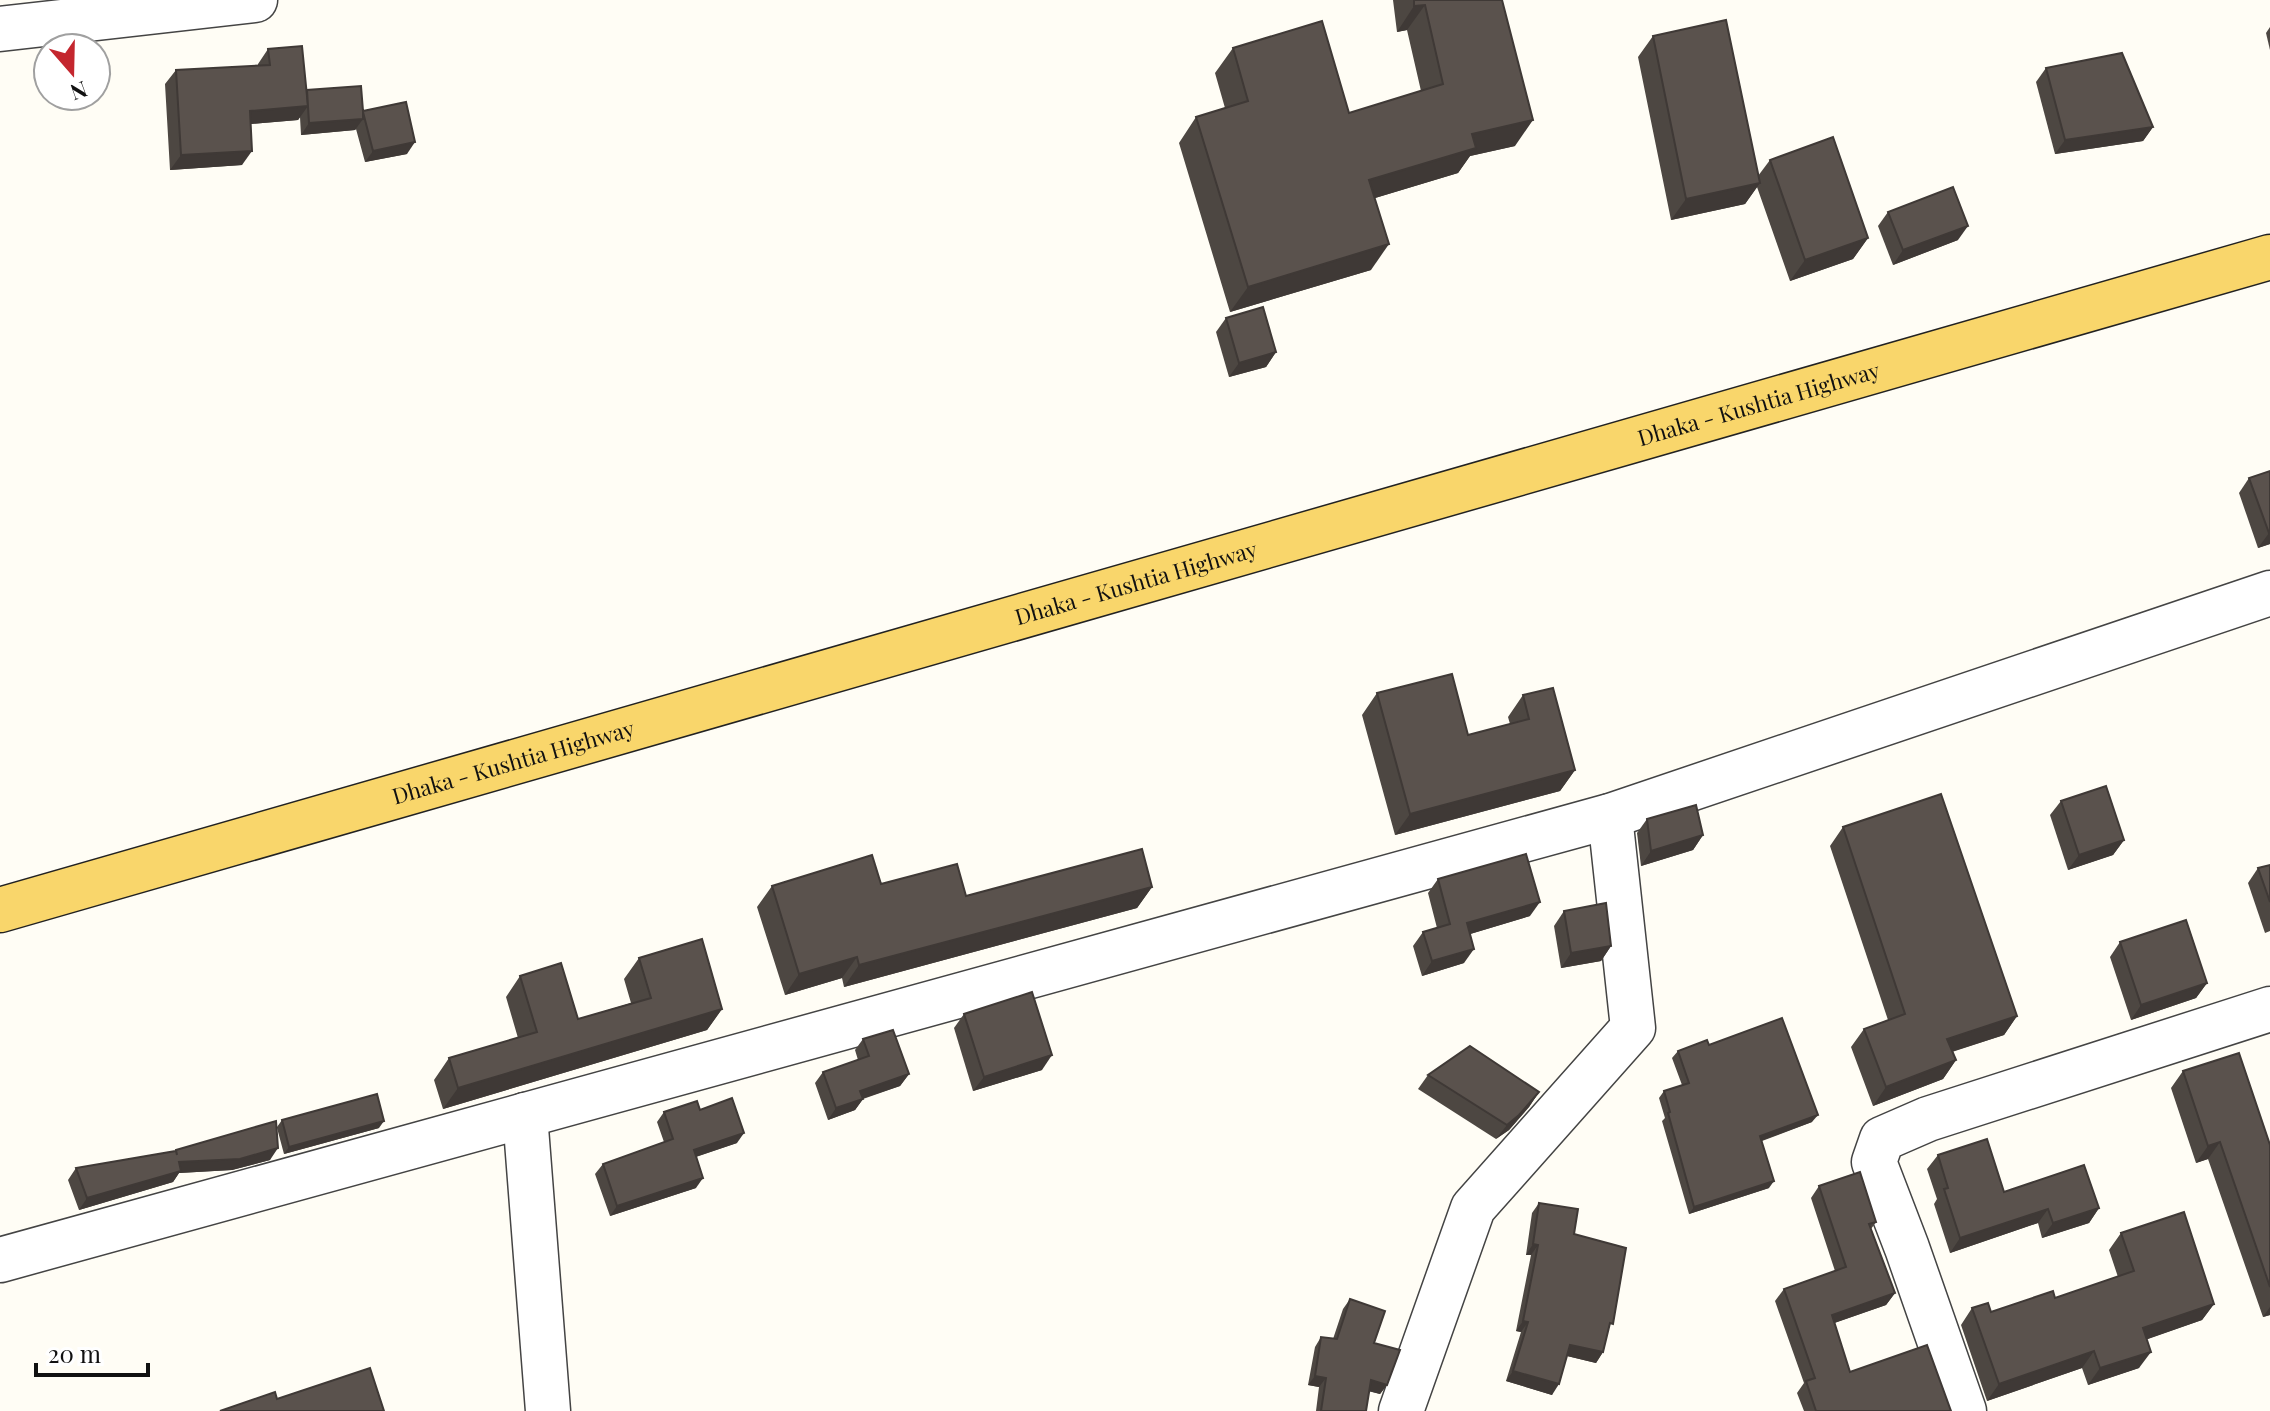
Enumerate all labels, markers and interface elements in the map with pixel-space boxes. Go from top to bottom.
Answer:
north arrow [32,32,112,112]
text: N [66,75,92,109]
street label: Dhaka - Kushtia Highway [1634,354,1883,452]
street label: Dhaka - Kushtia Highway [1011,533,1260,631]
street label: Dhaka - Kushtia Highway [388,712,638,810]
scale bar [36,1327,148,1377]
text: 20 m [48,1337,101,1369]

